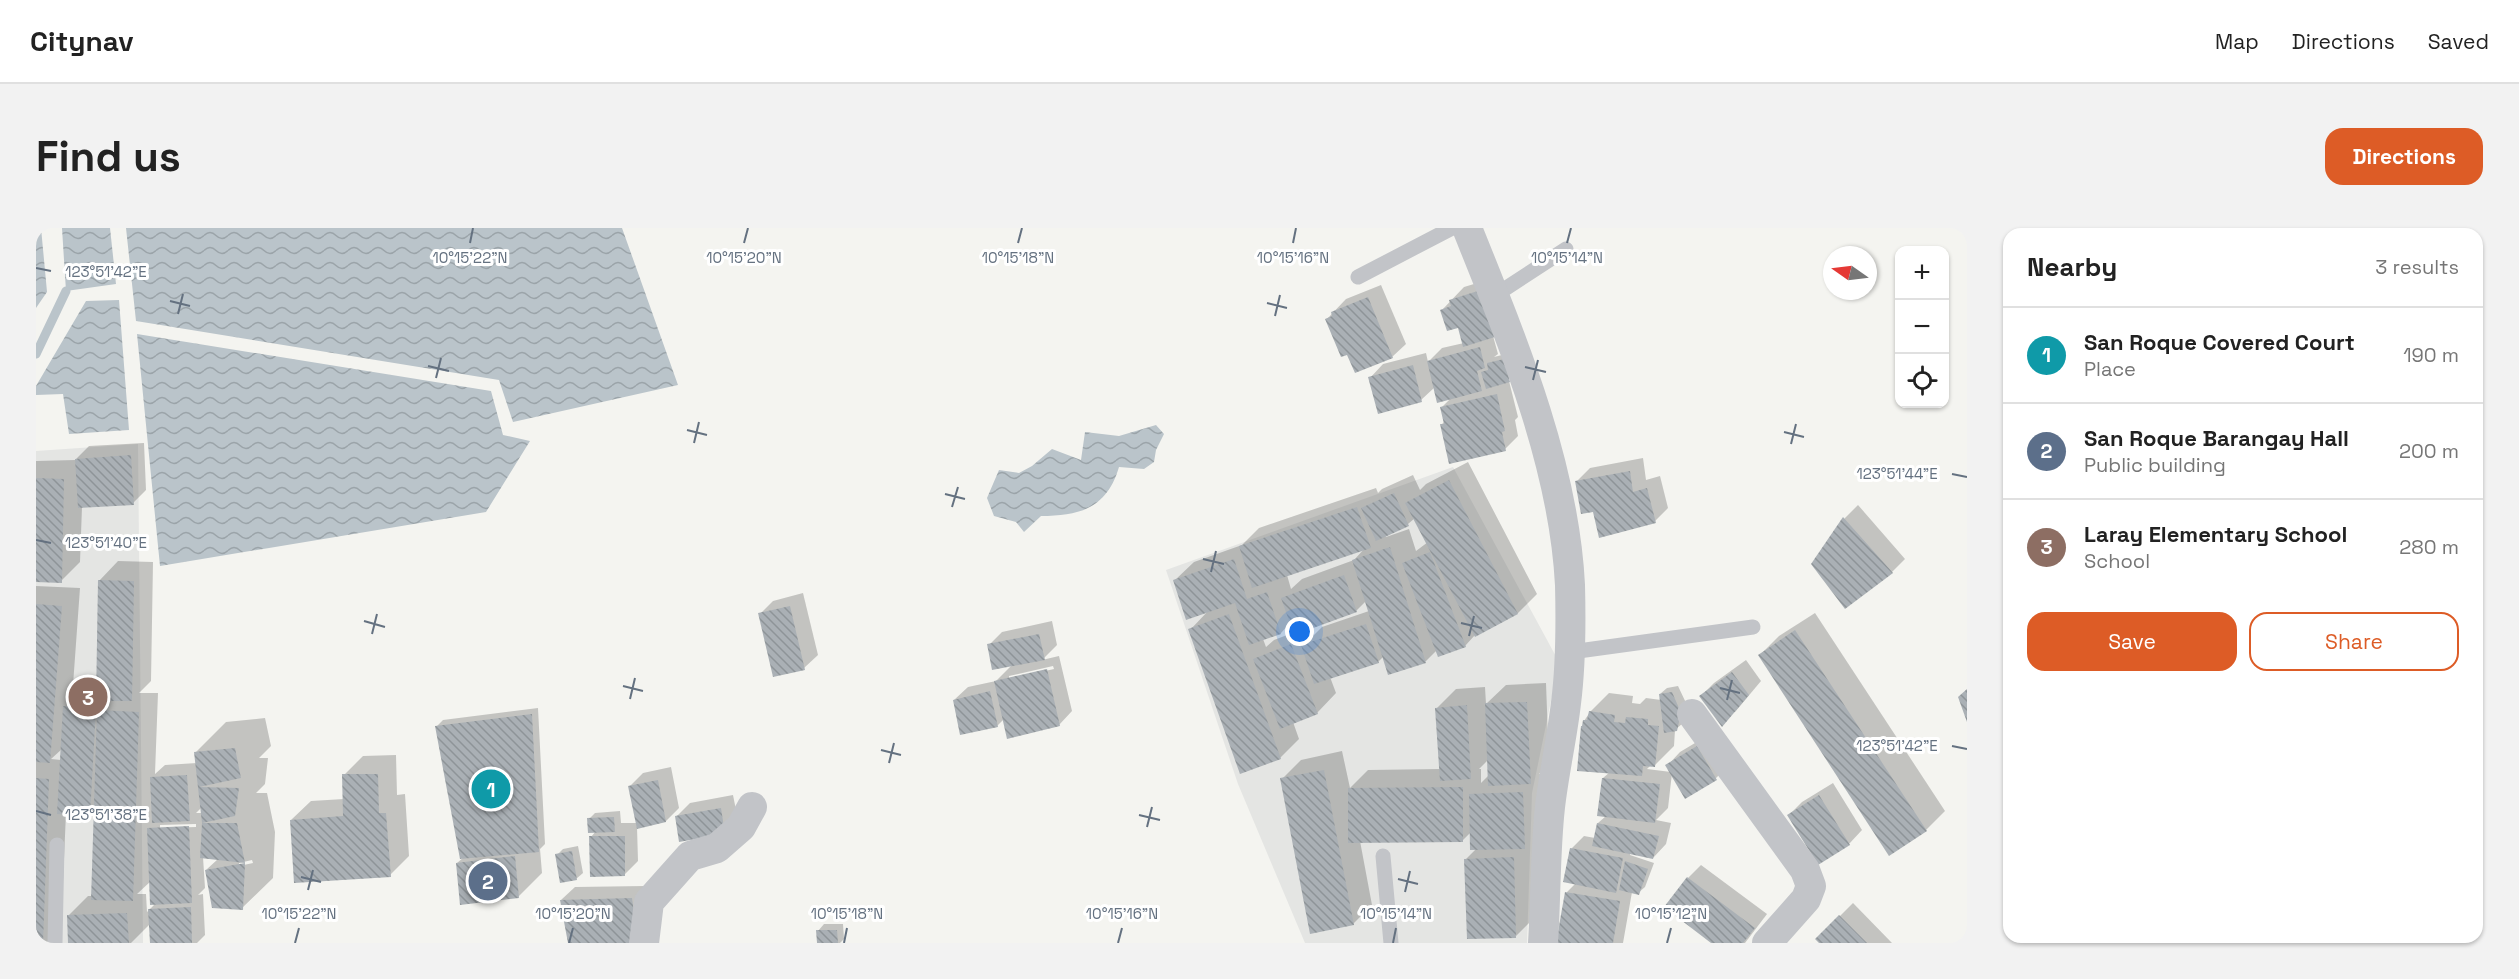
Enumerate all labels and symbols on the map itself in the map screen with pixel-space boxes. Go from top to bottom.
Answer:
north arrow [1823,246,1877,300]
text: 10°15'22"N [432,248,508,267]
text: 10°15'20"N [706,248,782,267]
text: 10°15'18"N [982,248,1054,267]
text: 10°15'16"N [1257,248,1329,267]
text: 10°15'14"N [1531,248,1603,267]
text: 123°51'42"E [65,262,147,281]
text: 123°51'44"E [1856,464,1938,483]
text: 123°51'40"E [65,533,147,552]
your location [1285,617,1314,646]
pin: 3 [68,674,108,720]
text: 123°51'42"E [1856,736,1938,755]
pin: 1 [472,766,510,812]
text: 123°51'38"E [65,805,147,824]
pin: 2 [468,858,508,904]
text: 10°15'22"N [261,904,337,923]
text: 10°15'20"N [535,904,611,923]
text: 10°15'18"N [811,904,883,923]
text: 10°15'16"N [1086,904,1158,923]
text: 10°15'14"N [1360,904,1432,923]
text: 10°15'12"N [1635,904,1707,923]

